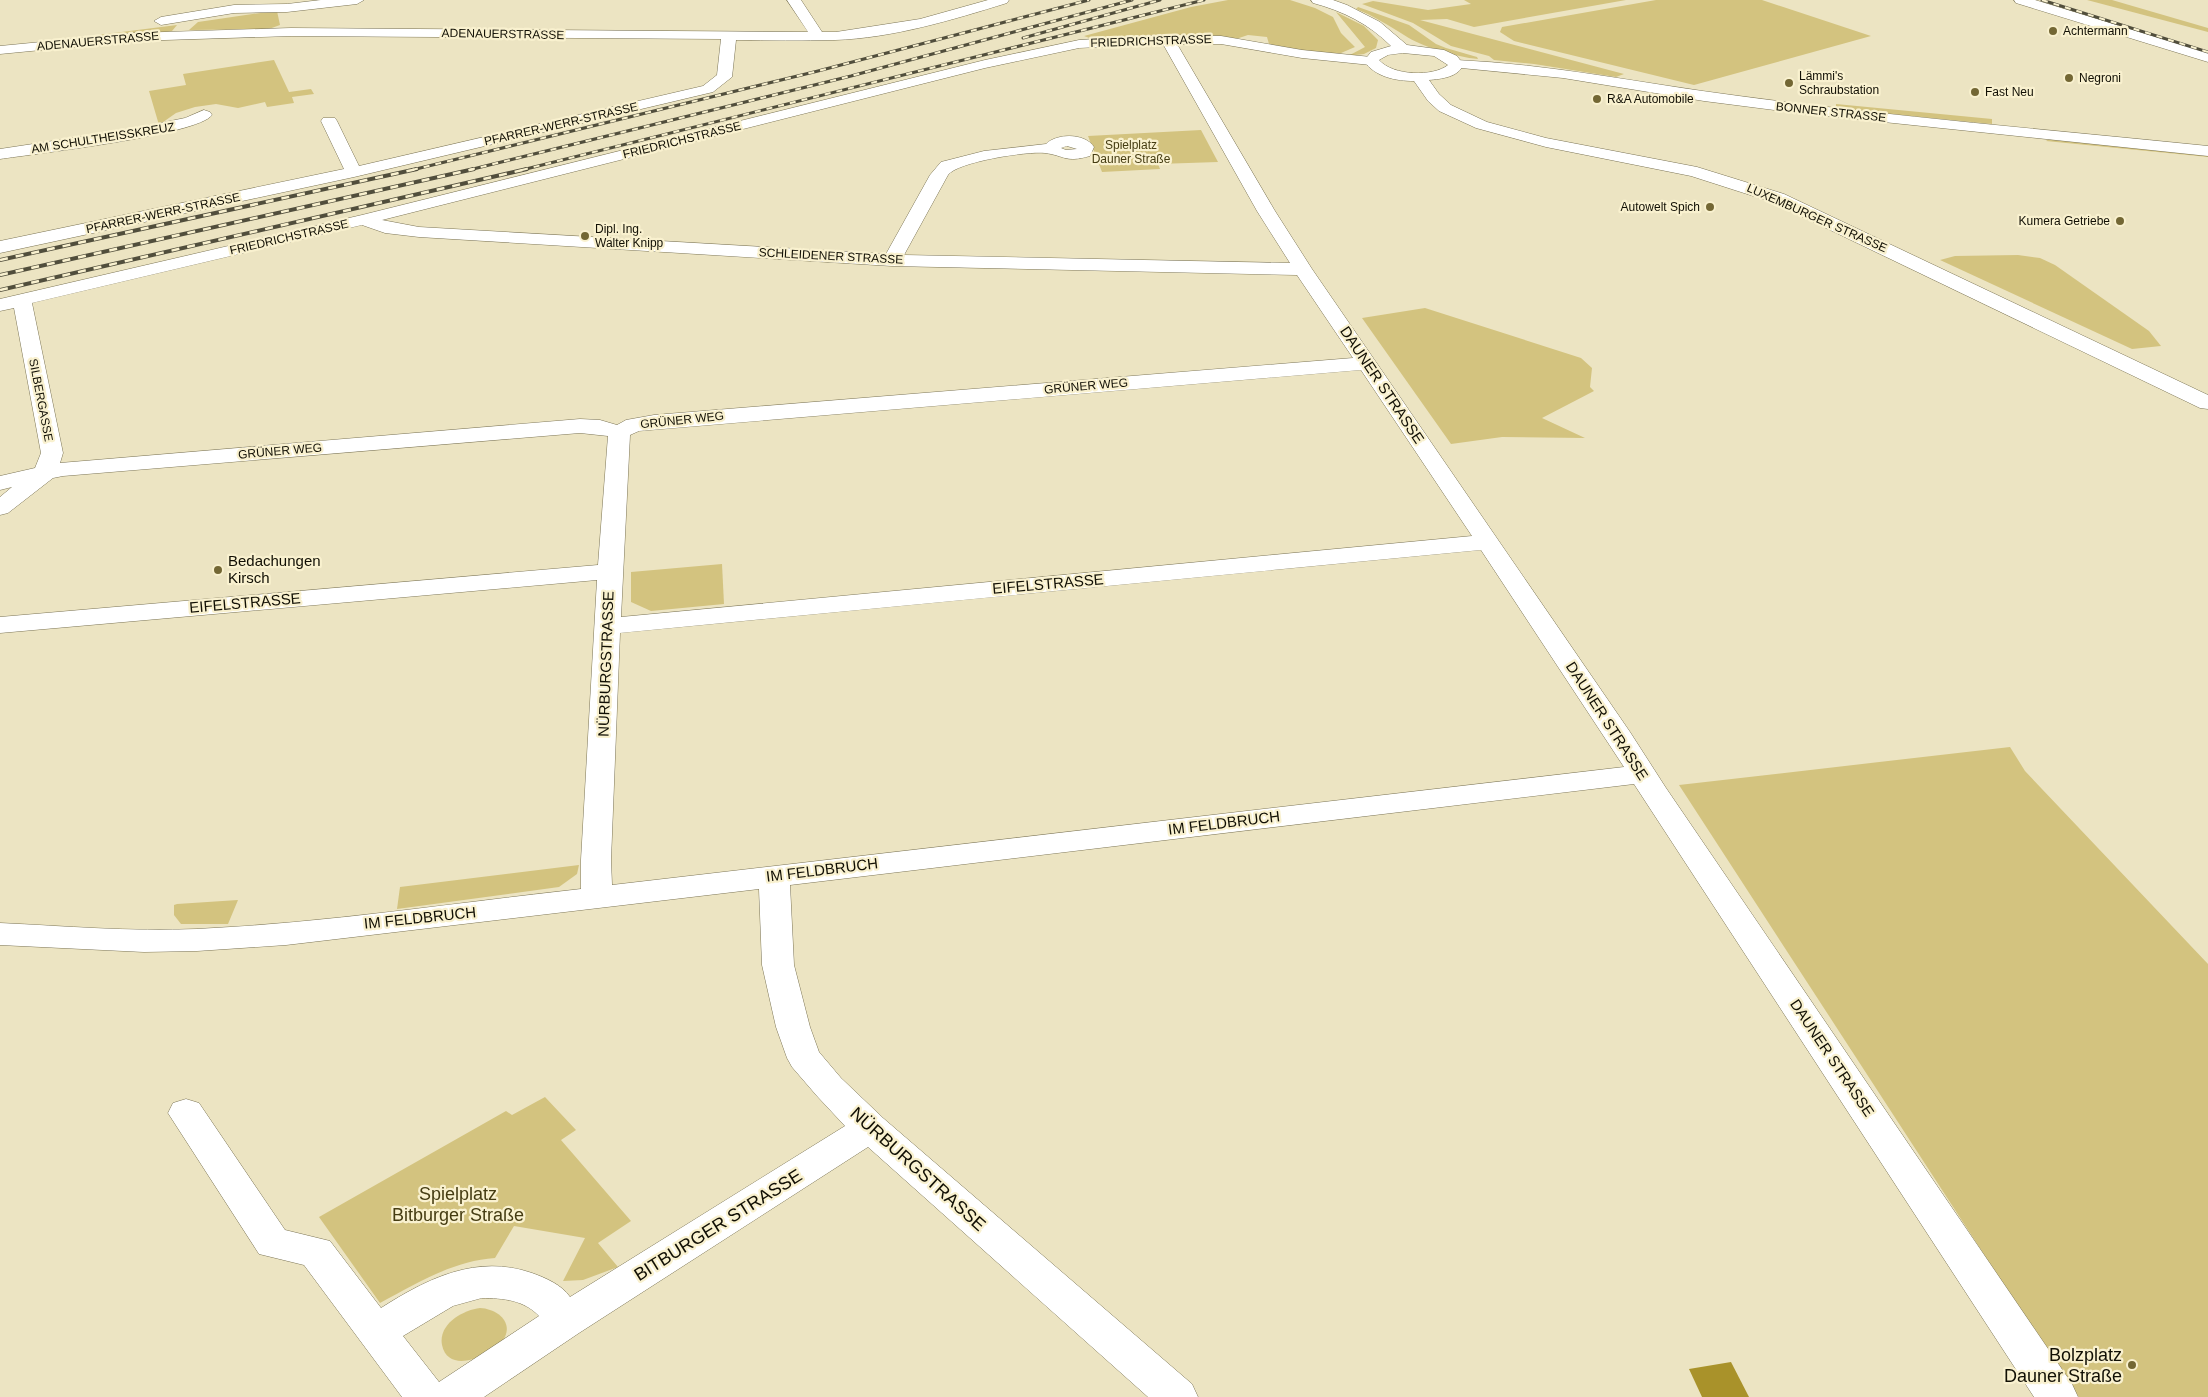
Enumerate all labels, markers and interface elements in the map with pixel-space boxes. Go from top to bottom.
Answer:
place label: Achtermann [2063,24,2128,38]
marker: Achtermann [2047,25,2059,37]
street label: ADENAUERSTRASSE [442,26,564,42]
street label: ADENAUERSTRASSE [36,29,160,53]
street label: FRIEDRICHSTRASSE [1090,32,1212,50]
place label: Lämmi's Schraubstation [1799,69,1879,97]
place label: Negroni [2079,71,2121,85]
marker: Negroni [2063,72,2075,84]
marker: Lämmi's Schraubstation [1783,77,1795,89]
place label: Fast Neu [1985,85,2034,99]
marker: Fast Neu [1969,86,1981,98]
place label: R&A Automobile [1607,92,1694,106]
marker: R&A Automobile [1591,93,1603,105]
street label: PFARRER-WERR-STRASSE [483,99,639,149]
street label: BONNER STRASSE [1775,99,1887,125]
street label: FRIEDRICHSTRASSE [621,119,743,161]
street label: AM SCHULTHEISSKREUZ [30,120,176,156]
park label: Spielplatz Dauner Straße [1092,138,1171,166]
street label: LUXEMBURGER STRASSE [1745,181,1889,255]
street label: PFARRER-WERR-STRASSE [85,190,241,236]
place label: Autowelt Spich [1621,200,1700,214]
marker: Autowelt Spich [1704,201,1716,213]
place label: Kumera Getriebe [2019,214,2110,228]
marker: Kumera Getriebe [2114,215,2126,227]
street label: FRIEDRICHSTRASSE [228,217,350,257]
place label: Dipl. Ing. Walter Knipp [595,222,664,250]
marker: Dipl. Ing. Walter Knipp [579,230,591,242]
street label: SCHLEIDENER STRASSE [758,245,904,267]
street label: DAUNER STRASSE [1337,323,1428,446]
street label: SILBERGASSE [26,357,56,443]
street label: GRÜNER WEG [1044,375,1128,397]
street label: GRÜNER WEG [639,409,725,431]
street label: GRÜNER WEG [238,440,322,462]
place label: Bedachungen Kirsch [228,552,321,586]
marker: Bedachungen Kirsch [212,564,224,576]
street label: EIFELSTRASSE [992,570,1104,597]
street label: EIFELSTRASSE [189,589,301,616]
street label: NÜRBURGSTRASSE [594,591,617,737]
street label: DAUNER STRASSE [1563,658,1652,783]
street label: IM FELDBRUCH [1167,807,1281,838]
street label: IM FELDBRUCH [765,854,879,885]
street label: IM FELDBRUCH [363,903,477,932]
street label: DAUNER STRASSE [1787,996,1878,1119]
street label: NÜRBURGSTRASSE [846,1103,990,1235]
street label: BITBURGER STRASSE [630,1165,806,1285]
park label: Spielplatz Bitburger Straße [392,1184,524,1225]
place label: Bolzplatz Dauner Straße [2004,1345,2122,1386]
marker: Bolzplatz Dauner Straße [2126,1359,2138,1371]

